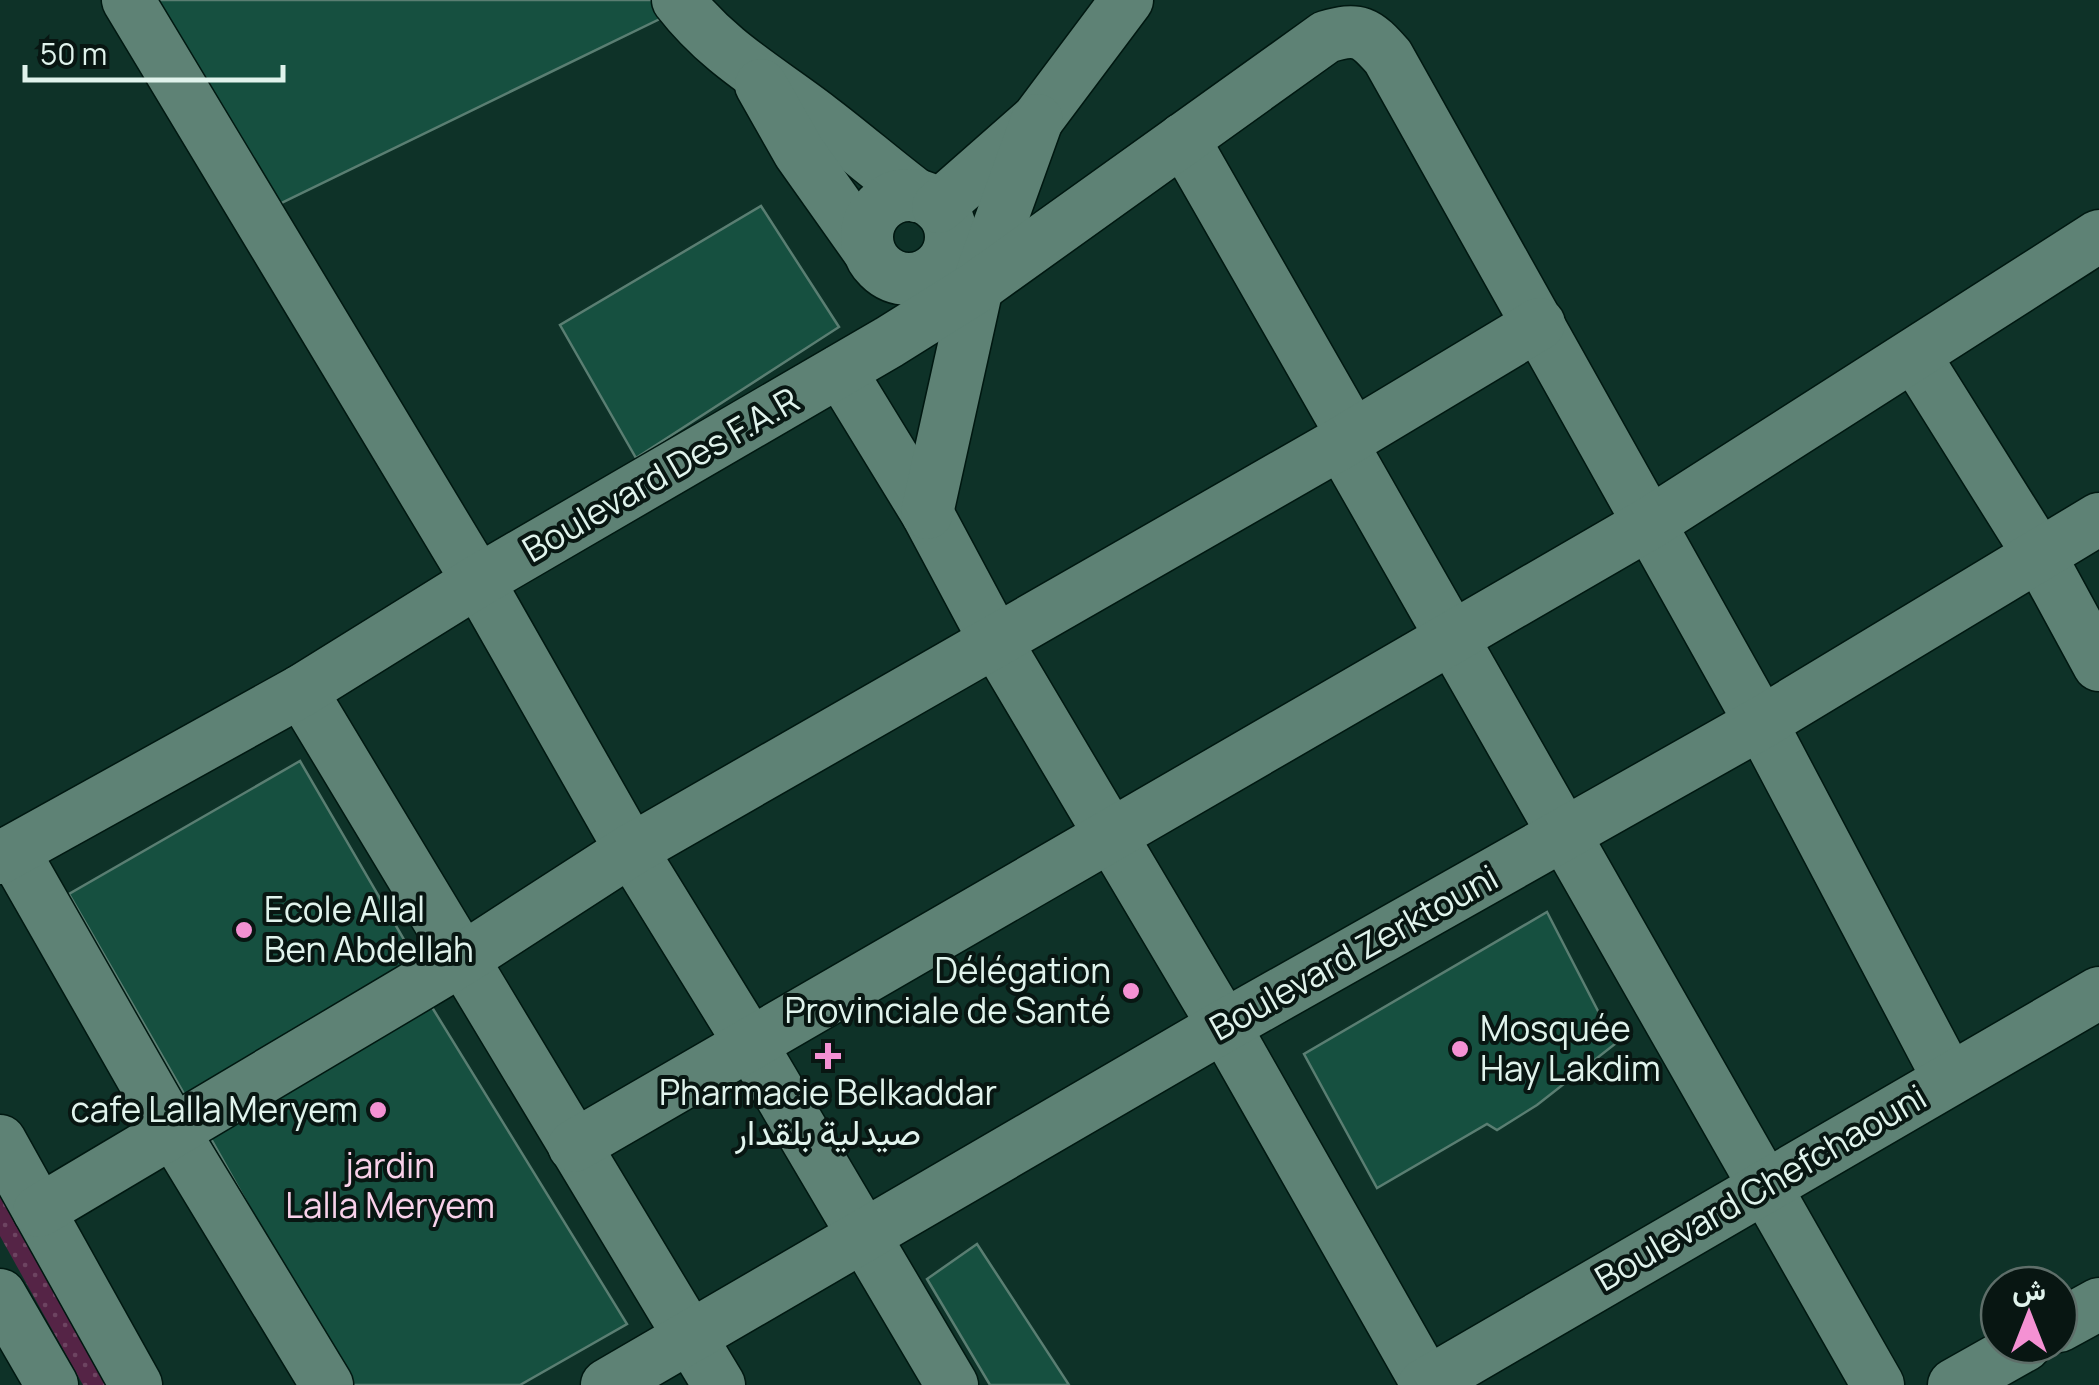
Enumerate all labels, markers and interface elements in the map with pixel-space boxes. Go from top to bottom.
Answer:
scale bar [25,20,282,82]
text: 50 m [40,33,107,74]
street label: Boulevard Des F.A.R [513,375,808,573]
street label: Boulevard Zerktouni [1201,853,1506,1051]
place label: Ecole Allal Ben Abdellah [264,885,474,973]
marker: Ecole Allal Ben Abdellah [233,919,255,941]
place label: Délégation Provinciale de Santé [784,946,1111,1034]
marker: Délégation Provinciale de Santé [1120,980,1142,1002]
place label: Mosquée Hay Lakdim [1480,1004,1661,1092]
marker: Mosquée Hay Lakdim [1449,1038,1471,1060]
marker: Pharmacie Belkaddar صيدلية بلقدار [817,1045,839,1067]
place label: Pharmacie Belkaddar صيدلية بلقدار [659,1068,997,1156]
street label: Boulevard Chefchaouni [1586,1073,1935,1302]
place label: cafe Lalla Meryem [70,1085,358,1133]
marker: cafe Lalla Meryem [367,1099,389,1121]
park label: jardin Lalla Meryem [285,1141,495,1229]
north arrow [1979,1265,2079,1365]
text: ش [2012,1270,2046,1308]

